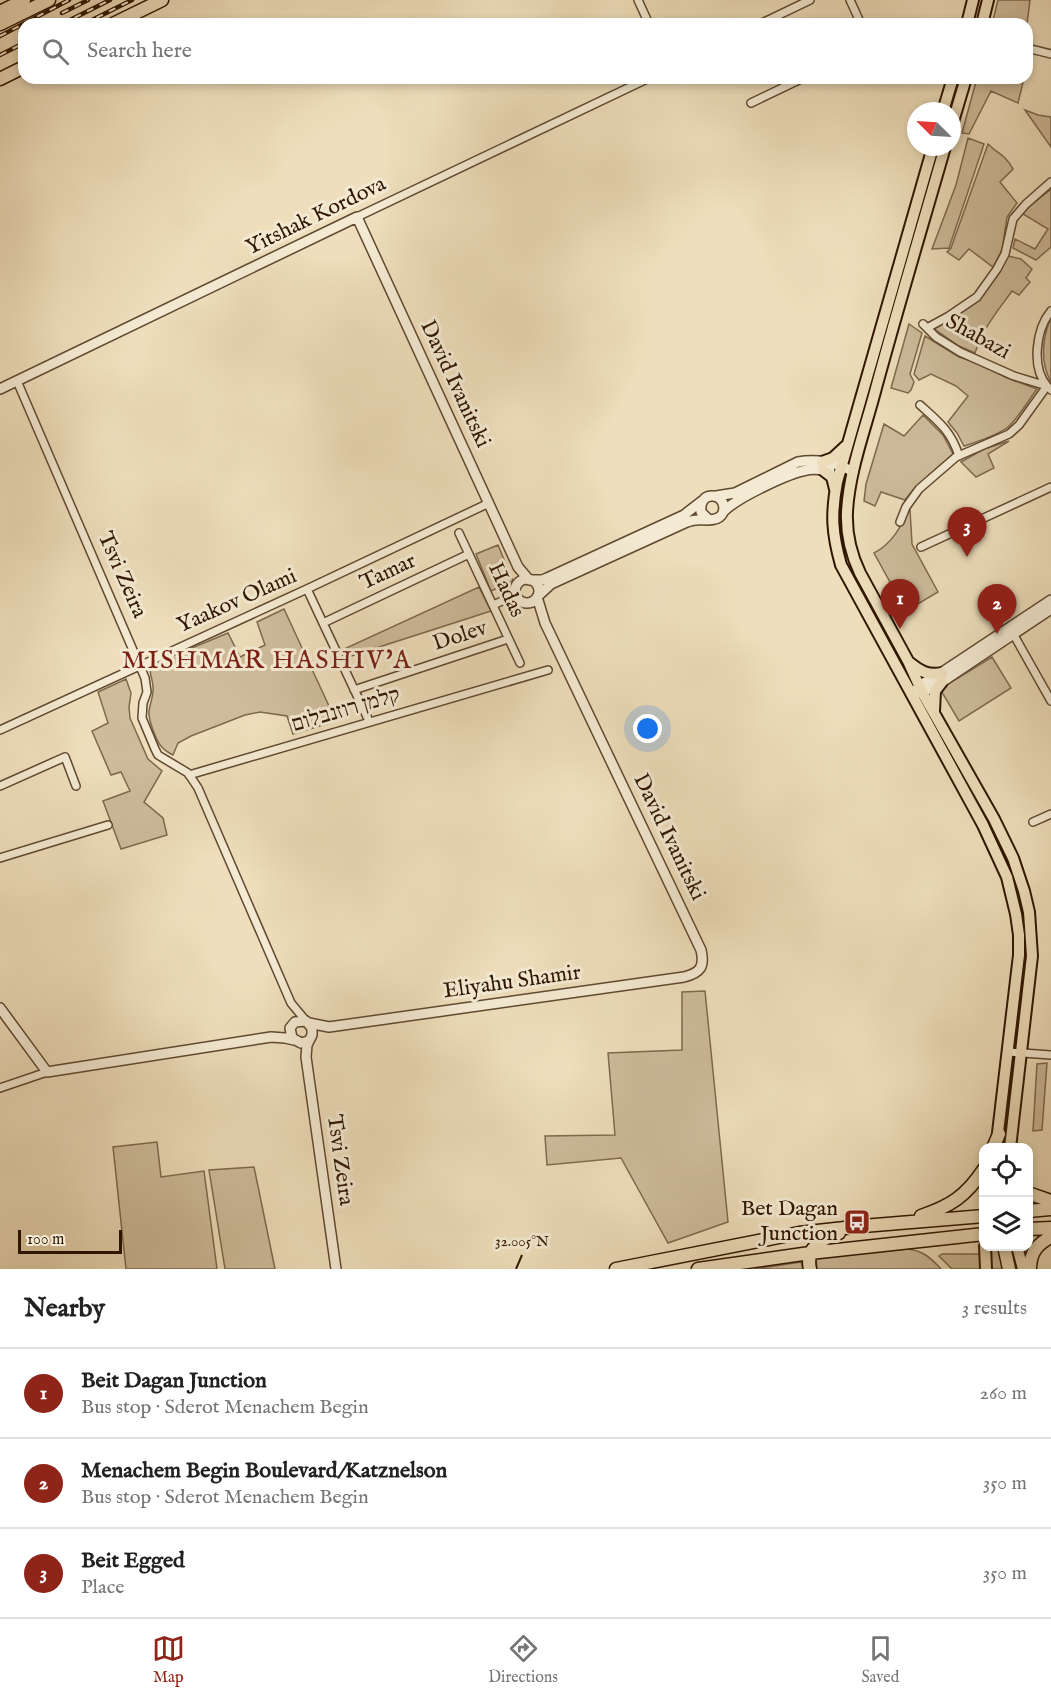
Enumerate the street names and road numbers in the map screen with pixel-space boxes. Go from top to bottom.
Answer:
street label: Yitshak Kordova [241,170,391,262]
street label: Shabazi [941,308,1015,366]
street label: David Ivanitski [413,316,497,452]
street label: Tsvi Zeira [91,527,154,623]
street label: Tamar [356,547,420,597]
street label: Hadas [481,558,531,622]
street label: Yaakov Olami [173,562,301,640]
street label: Dolev [429,614,491,658]
street label: קלמן רוזנבלום [288,681,404,739]
street label: David Ivanitski [626,769,712,905]
street label: Eliyahu Shamir [441,959,583,1005]
street label: Tsvi Zeira [320,1113,360,1208]

